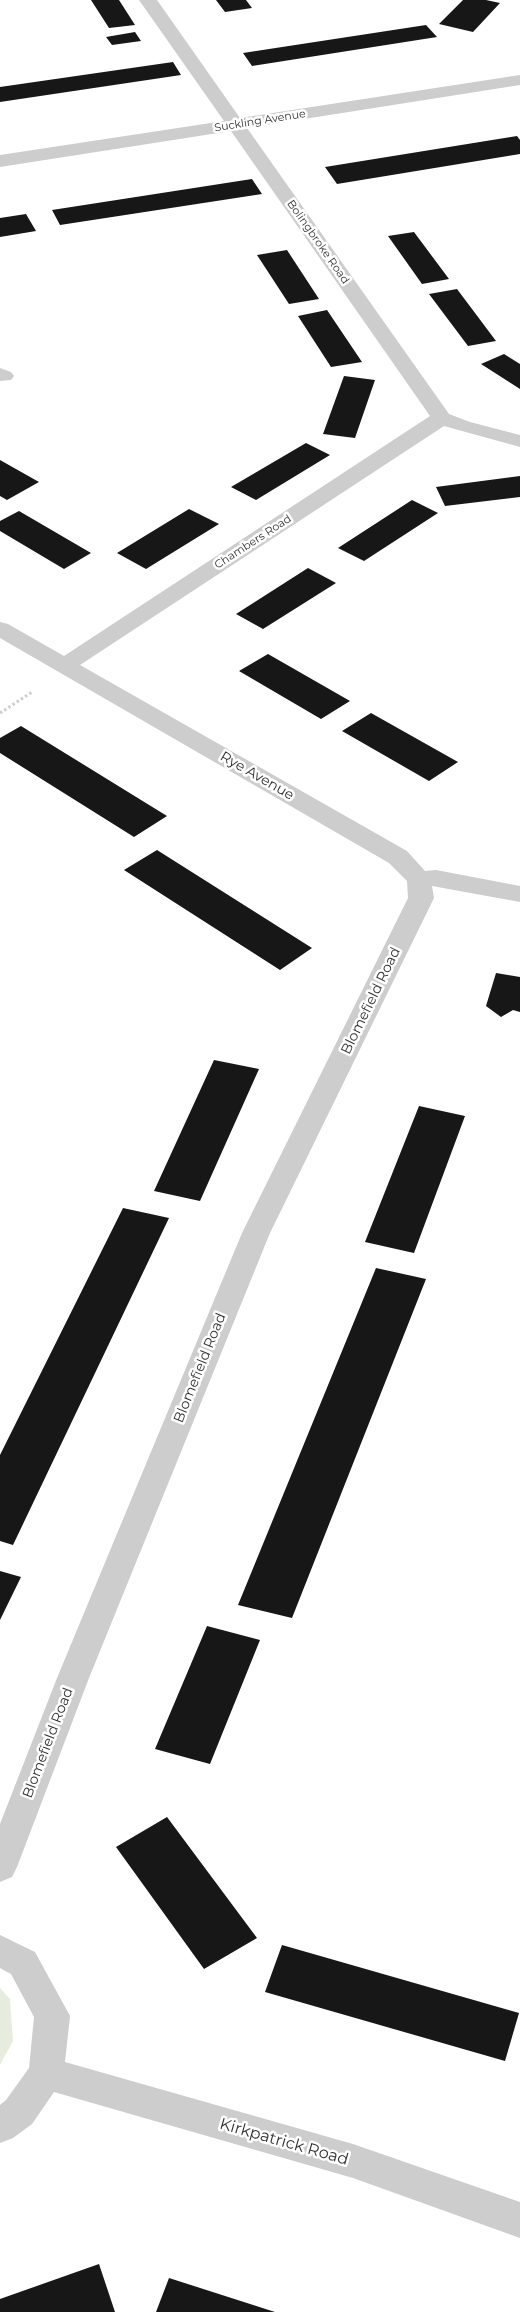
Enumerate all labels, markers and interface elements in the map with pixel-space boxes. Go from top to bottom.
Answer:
street label: Suckling Avenue [213,107,307,135]
street label: Bolingbroke Road [284,198,352,286]
street label: Chambers Road [212,512,294,572]
street label: Rye Avenue [217,748,297,804]
street label: Blomefield Road [338,945,404,1057]
street label: Blomefield Road [170,1311,230,1425]
street label: Blomefield Road [19,1685,77,1801]
street label: Kirkpatrick Road [217,2114,351,2170]

